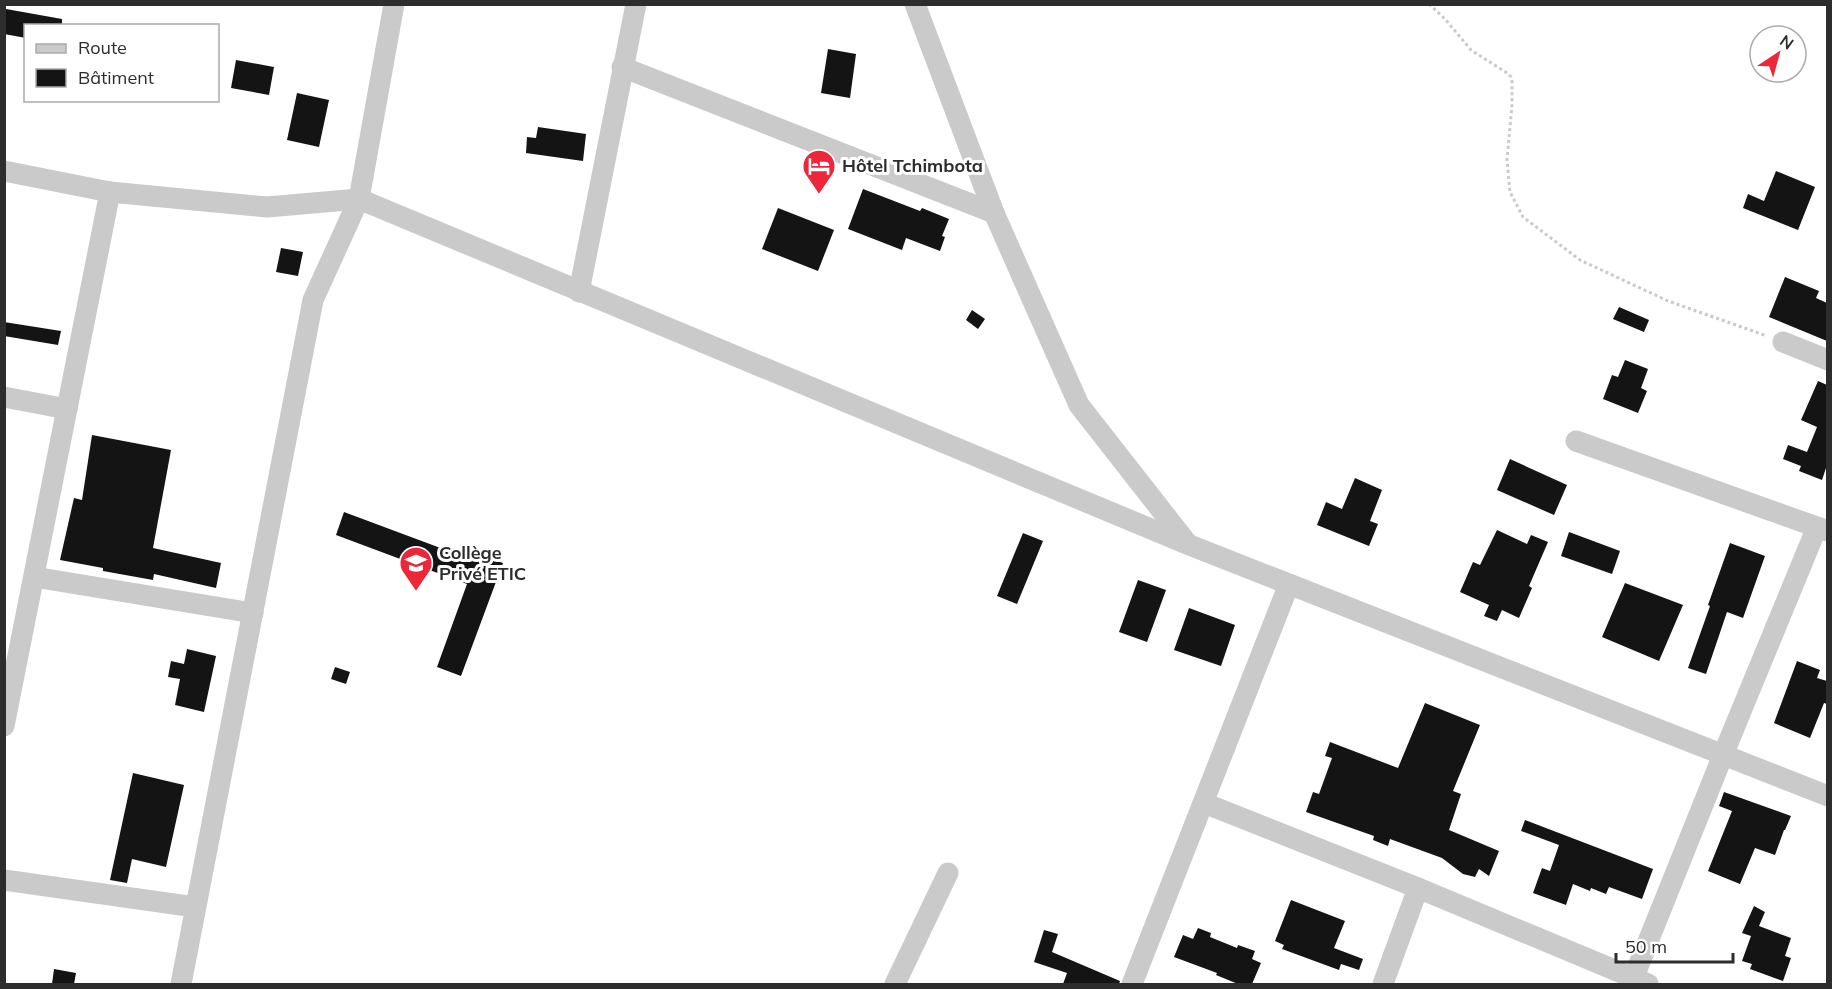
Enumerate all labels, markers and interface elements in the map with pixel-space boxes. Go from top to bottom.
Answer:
legend [24,24,219,102]
north arrow [1748,24,1808,84]
text: N [1776,30,1798,54]
text: Route [78,36,127,59]
text: Bâtiment [78,66,154,89]
hotel icon: Hôtel Tchimbota [801,148,837,195]
place label: Hôtel Tchimbota [842,154,983,177]
place label: Collège Privé ETIC [439,541,526,585]
school or university icon: Collège Privé ETIC [398,545,434,592]
scale bar [1616,926,1733,964]
text: 50 m [1625,935,1667,958]

